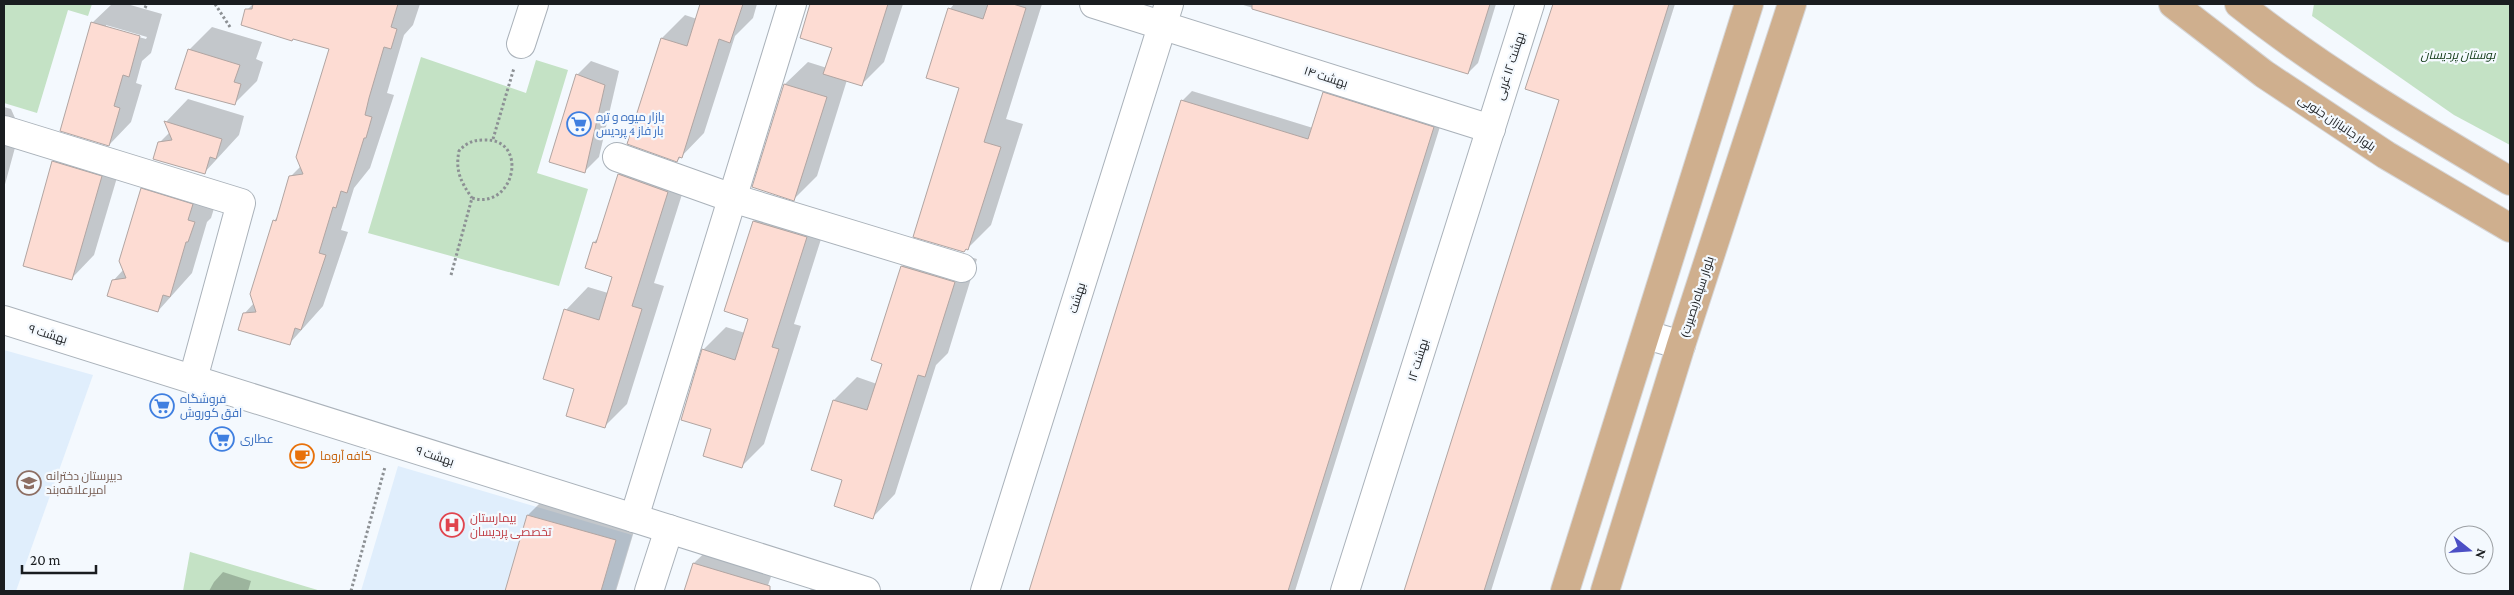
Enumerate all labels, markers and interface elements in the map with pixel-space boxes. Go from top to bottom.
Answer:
street label: بهشت ۱۲ غربی [1492,30,1528,102]
park label: بوستان پردیسان [2420,48,2496,63]
street label: بهشت ۱۴ [1302,63,1350,91]
street label: بلوار جانبازان جنوبی [2296,92,2378,154]
place label: بازار میوه و تره بار فاز 4 پردیس [596,110,665,140]
supermarket icon: بازار میوه و تره بار فاز 4 پردیس [566,111,592,137]
street label: بلوار سپاه(بصیرت) [1677,254,1718,340]
street label: بهشت [1066,281,1088,315]
street label: بهشت ۹ [27,321,69,347]
street label: بهشت ۱۲ [1405,337,1431,383]
place label: فروشگاه افق کوروش [180,392,242,420]
supermarket icon: فروشگاه افق کوروش [149,393,175,419]
supermarket icon: عطاری [209,426,235,452]
place label: عطاری [240,432,274,446]
cafe icon: کافه آروما [289,443,315,469]
street label: بهشت ۹ [414,443,456,469]
place label: کافه آروما [320,449,372,463]
place label: دبیرستان دخترانه امیرعلاقه‌بند [46,469,123,497]
school or university icon: دبیرستان دخترانه امیرعلاقه‌بند [16,470,42,496]
place label: بیمارستان تخصصی پردیسان [470,511,552,541]
hospital icon: بیمارستان تخصصی پردیسان [439,512,465,538]
north arrow [2444,525,2494,575]
scale bar [22,542,96,574]
text: N [2472,547,2490,561]
text: 20 m [30,552,61,568]

